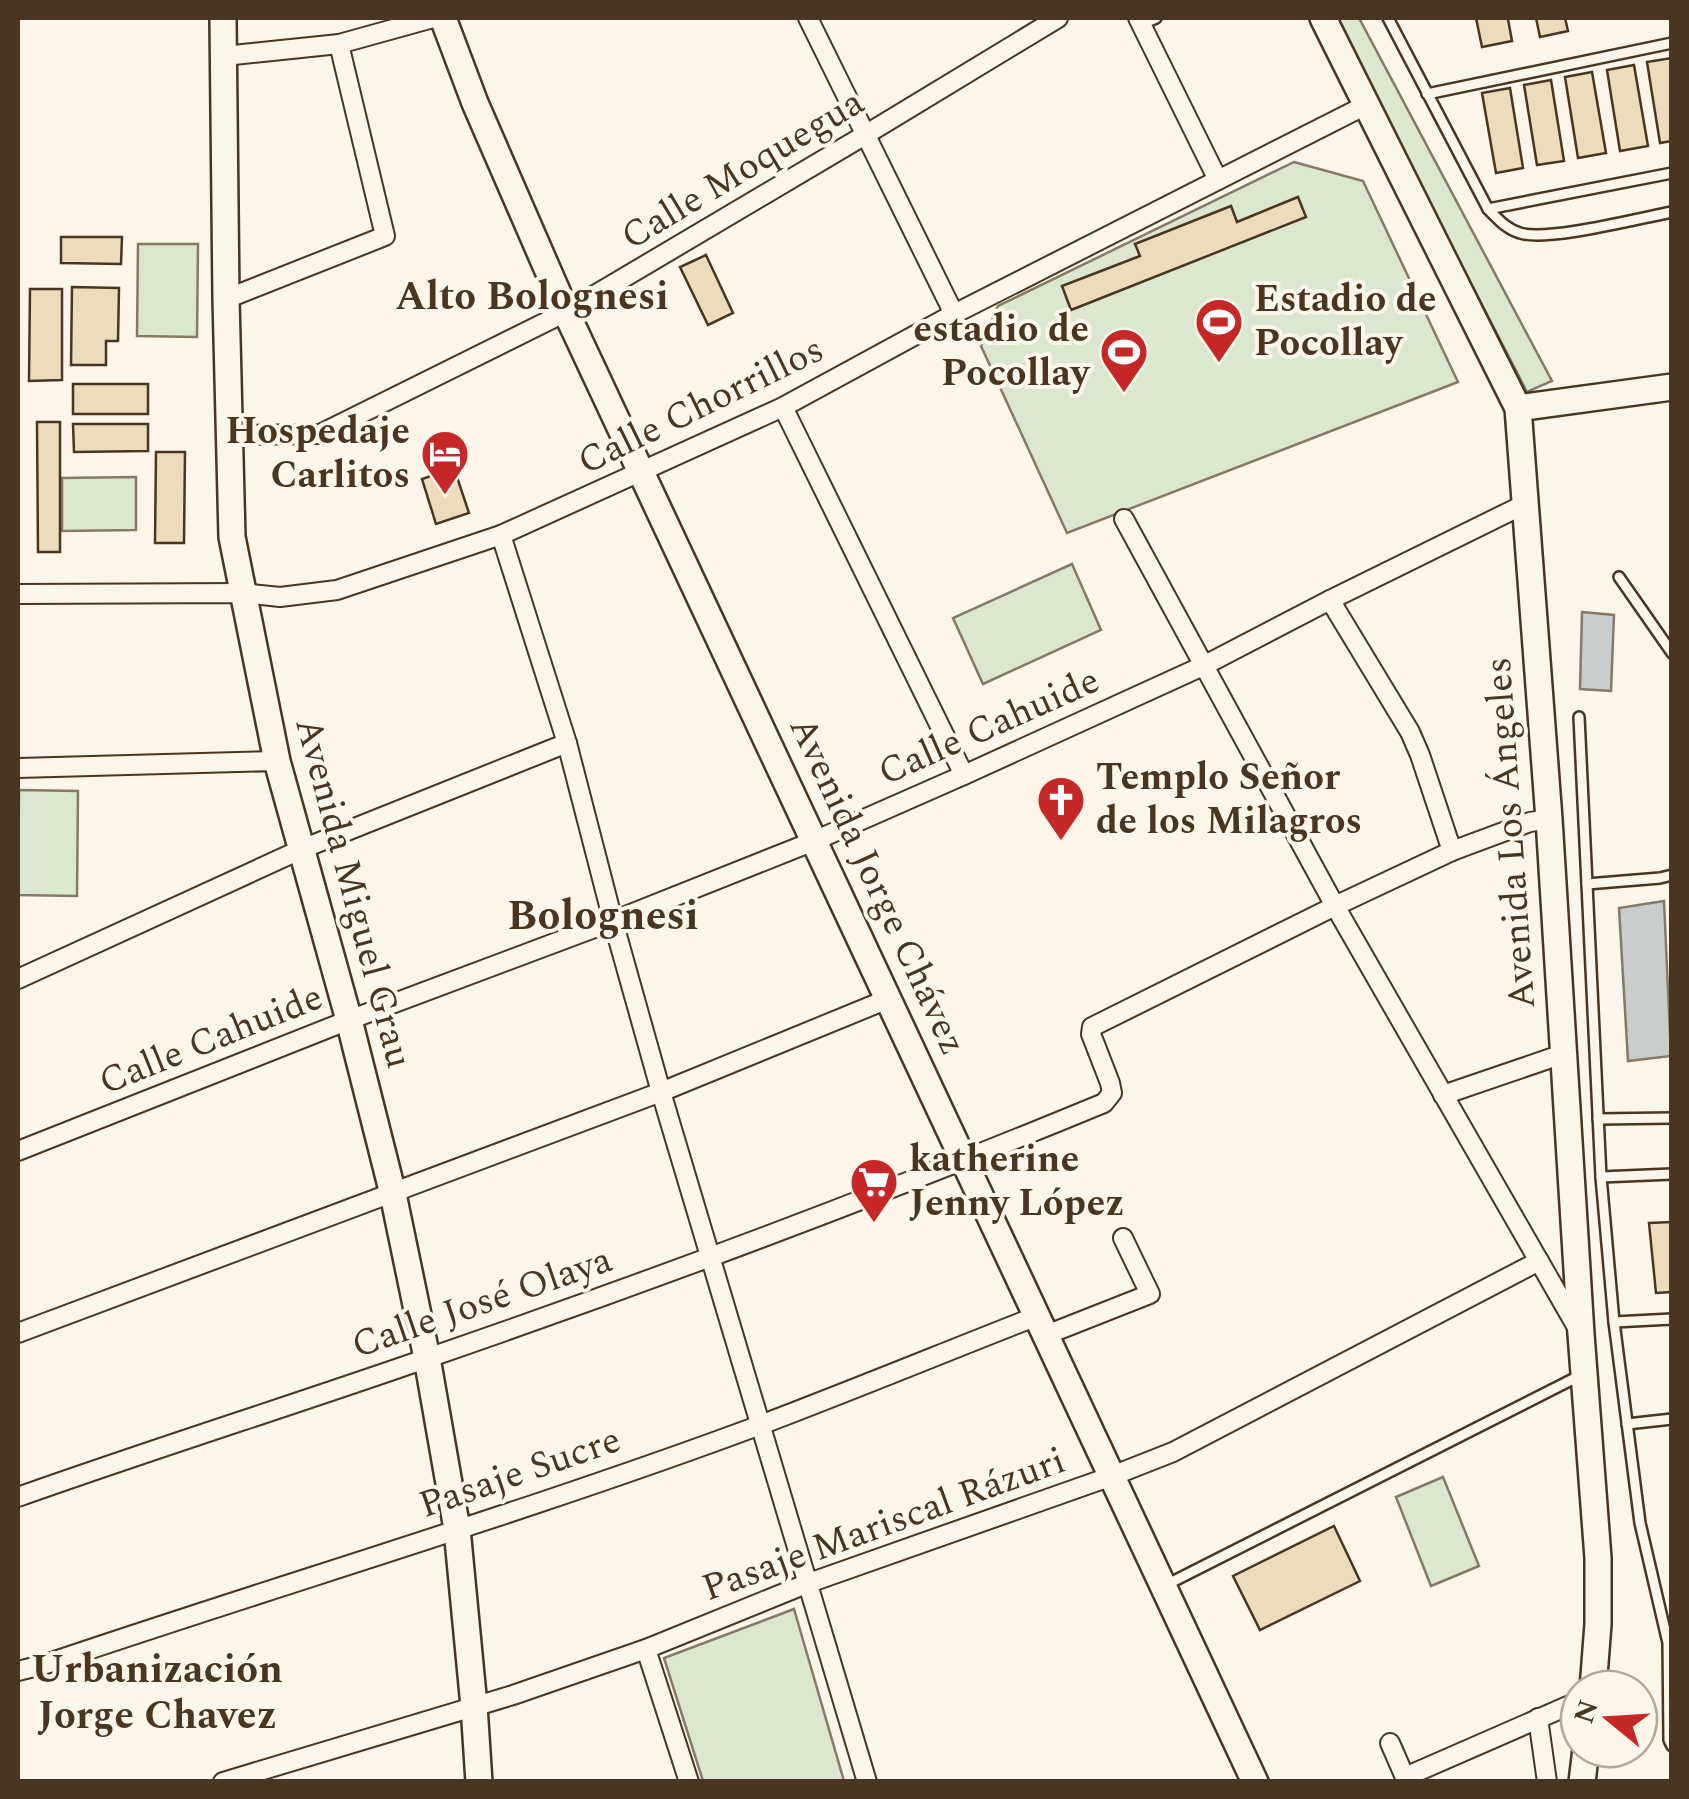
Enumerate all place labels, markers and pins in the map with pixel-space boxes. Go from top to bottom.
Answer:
place label: Estadio de Pocollay [1254,271,1437,373]
sports icon: Estadio de Pocollay [1193,296,1245,364]
place label: estadio de Pocollay [913,301,1091,403]
sports icon: estadio de Pocollay [1098,326,1150,394]
place label: Hospedaje Carlitos [226,403,410,505]
hotel icon: Hospedaje Carlitos [419,428,471,496]
place label: Templo Señor de los Milagros [1096,749,1362,851]
church icon: Templo Señor de los Milagros [1035,774,1087,842]
place label: katherine Jenny López [909,1131,1124,1233]
supermarket icon: katherine Jenny López [848,1156,900,1224]

